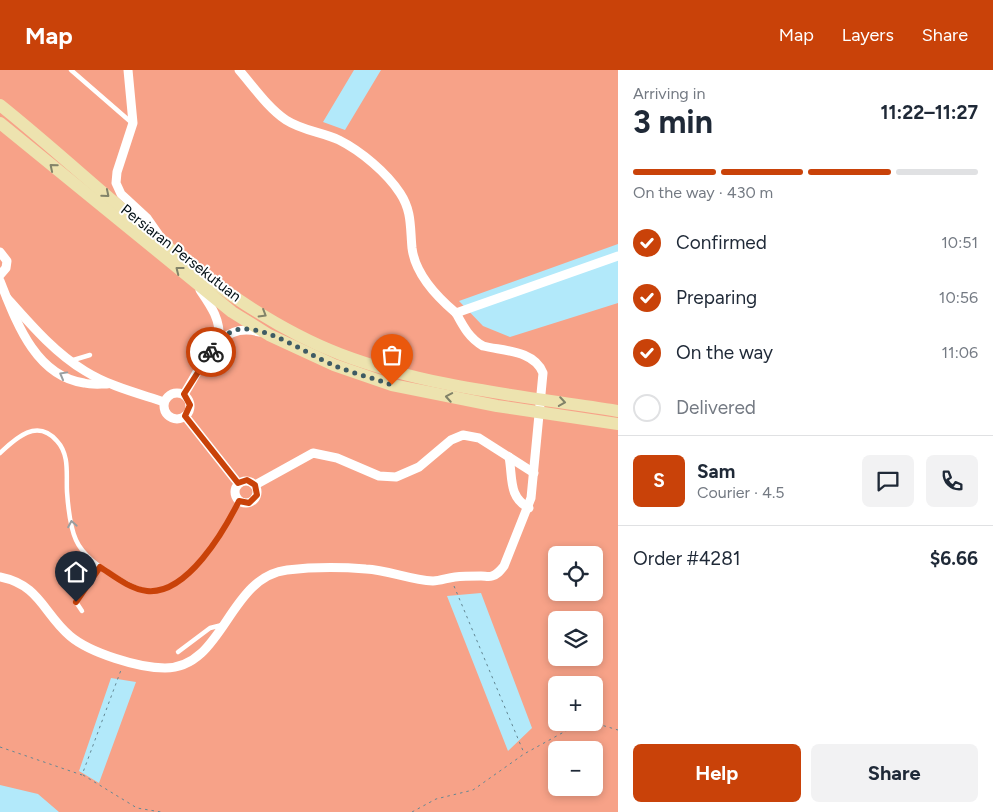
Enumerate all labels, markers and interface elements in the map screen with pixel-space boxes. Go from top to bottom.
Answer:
text: Map [25,21,73,50]
text: Map [779,24,814,46]
text: Layers [842,24,894,46]
text: Share [922,24,968,46]
text: Arriving in [633,84,705,103]
text: 11:22–11:27 [880,101,978,124]
text: 3 min [633,103,713,141]
one-way arrow [50,165,59,173]
text: On the way · 430 m [633,183,773,202]
one-way arrow [101,188,110,197]
street label: Persiaran Persekutuan [117,201,245,305]
icon: check [633,229,661,257]
text: Confirmed [676,231,767,254]
text: 10:51 [941,233,978,252]
one-way arrow [175,267,185,276]
icon: check [633,284,661,312]
text: Preparing [676,286,757,309]
text: 10:56 [939,288,978,307]
one-way arrow [257,307,266,317]
courier [186,327,236,377]
pin [371,334,413,385]
icon: bike [197,338,225,366]
icon: check [633,339,661,367]
icon: bag [378,341,406,369]
text: On the way [676,341,773,364]
text: 11:06 [941,343,978,362]
one-way arrow [60,371,69,381]
one-way arrow [445,392,454,402]
text: Delivered [676,396,756,419]
one-way arrow [558,397,566,407]
button: chat [862,455,914,507]
button: phone [926,455,978,507]
text: Sam [697,460,735,483]
text: S [653,469,665,492]
text: Courier · 4.5 [697,483,784,502]
one-way arrow [68,519,78,528]
map controls [548,546,603,796]
button: locate [548,546,603,601]
text: Order #4281 [633,547,741,570]
text: $6.66 [930,547,978,570]
pin [55,551,97,602]
icon: home [62,558,90,586]
button: layers [548,611,603,666]
button: + [548,676,603,731]
button: − [548,741,603,796]
button: Help [633,744,801,802]
button: Share [811,744,978,802]

